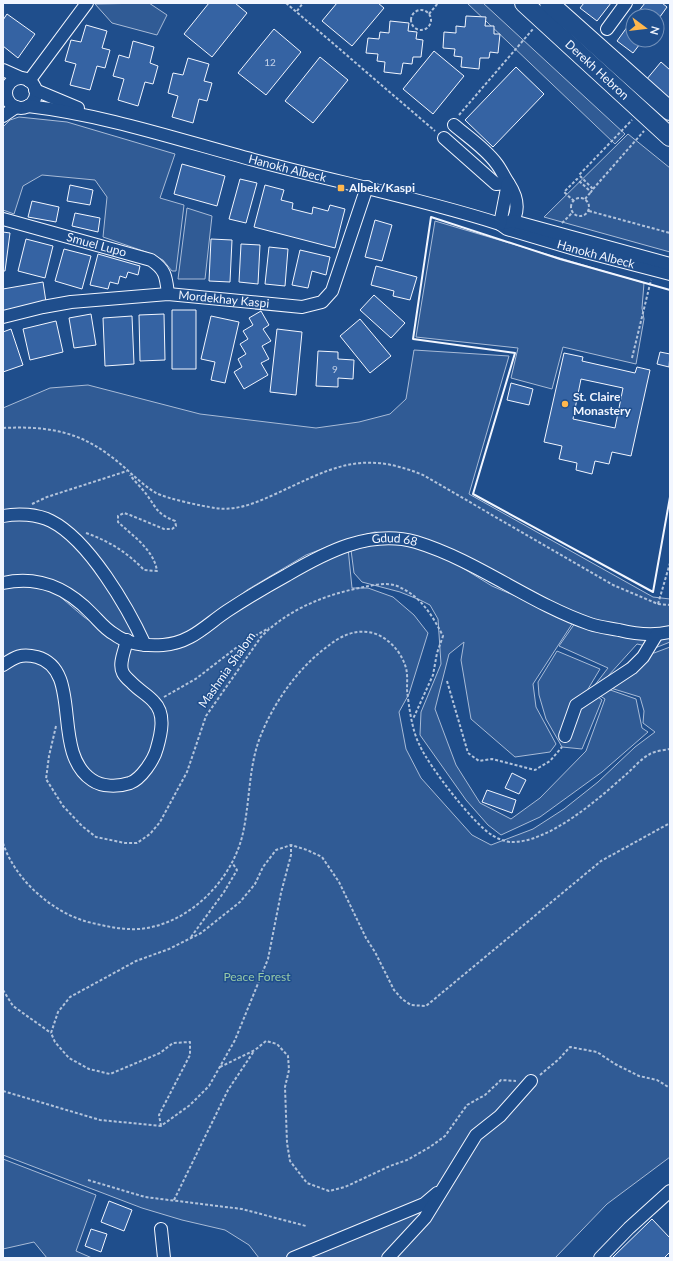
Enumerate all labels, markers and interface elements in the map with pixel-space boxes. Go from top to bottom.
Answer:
north arrow [625,8,665,48]
text: N [648,25,663,36]
street label: Derekh Hebron [562,37,632,103]
house number: 12 [264,56,276,68]
street label: Hanokh Albeck [247,151,329,185]
place label: Albek/Kaspi [348,180,415,195]
marker: Albek/Kaspi [336,183,346,193]
street label: Smuel Lupo [65,229,128,260]
street label: Hanokh Albeck [555,236,637,272]
street label: Mordekhay Kaspi [178,287,270,311]
house number: 9 [332,363,338,375]
place label: St. Claire Monastery [573,389,631,418]
marker: St. Claire Monastery [560,399,570,409]
street label: Gdud 68 [371,530,419,549]
street label: Mashmia Shalom [195,629,258,711]
park label: Peace Forest [223,969,291,984]

